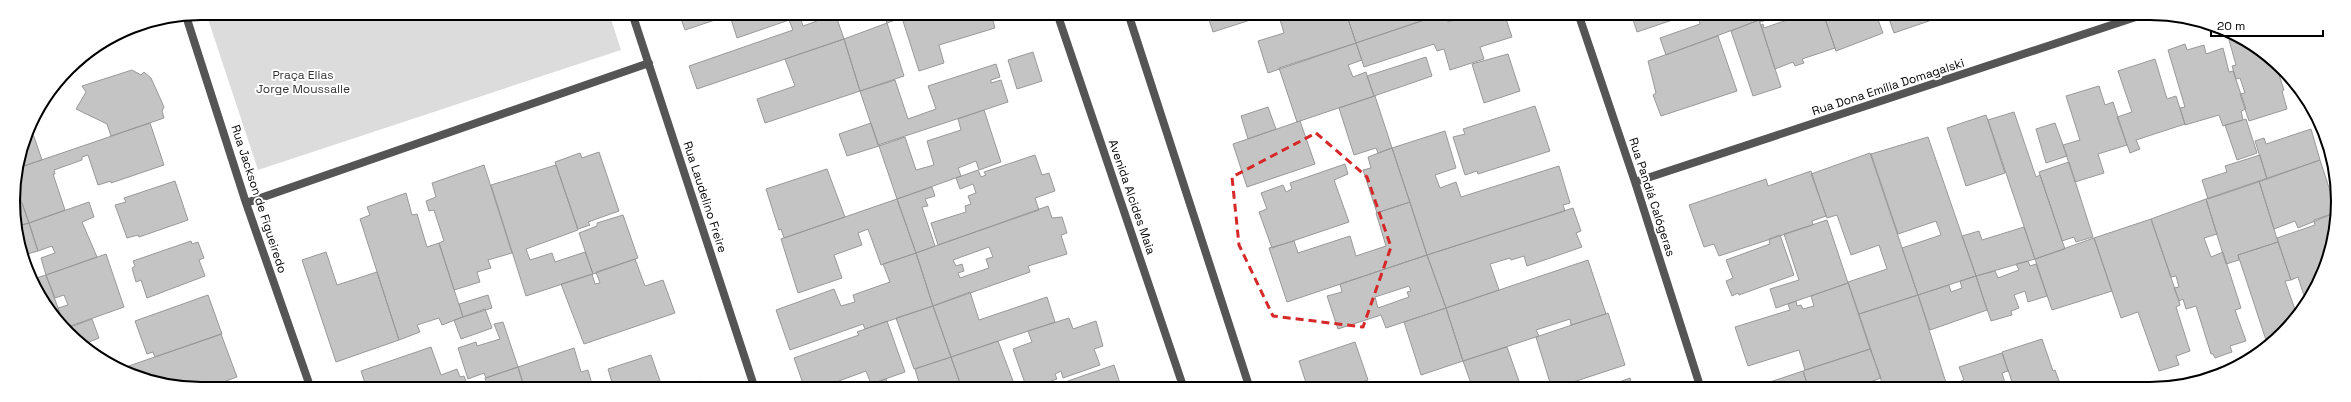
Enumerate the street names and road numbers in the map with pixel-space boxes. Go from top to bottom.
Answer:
street label: Rua Dona Emília Domagalski [1810,55,1966,119]
street label: Rua Jackson de Figueiredo [227,123,291,275]
street label: Rua Pandiá Calógeras [1625,135,1679,259]
street label: Avenida Alcides Maia [1105,137,1159,257]
street label: Rua Laudelino Freire [679,139,731,255]

